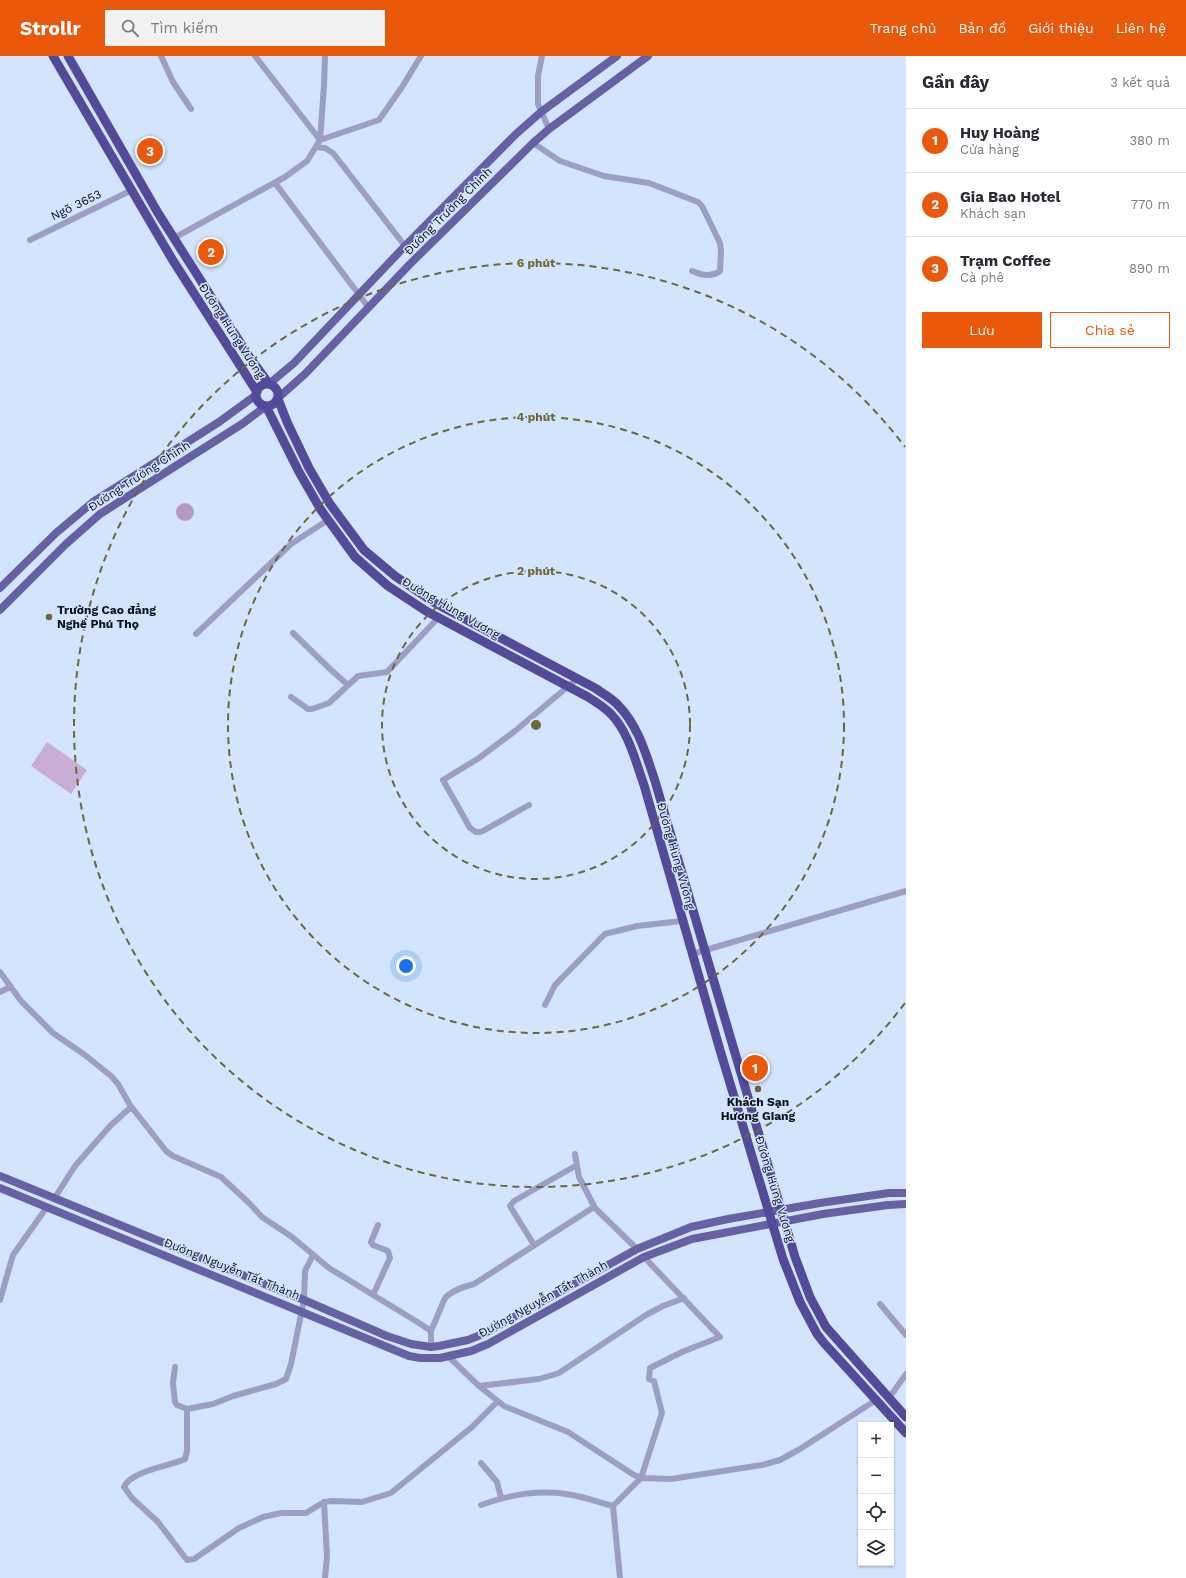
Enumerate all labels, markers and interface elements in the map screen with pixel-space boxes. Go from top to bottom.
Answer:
search box [105,10,385,46]
text: Strollr [20,17,81,40]
icon: search [119,17,141,39]
text: Tìm kiếm [151,19,218,37]
text: Trang chủ [870,20,936,36]
text: Bản đồ [958,20,1006,36]
text: Giới thiệu [1028,20,1094,36]
text: Liên hệ [1116,20,1166,36]
text: Gần đây [922,72,989,92]
text: 3 kết quả [1110,75,1170,90]
text: Huy Hoàng [960,124,1039,142]
text: 1 [932,133,938,148]
text: 380 m [1130,133,1170,148]
pin: 3 [137,136,163,166]
text: Cửa hàng [960,142,1019,157]
street label: Đường Trường Chinh [401,164,495,258]
street label: Ngõ 3653 [48,187,104,223]
text: Gia Bao Hotel [960,188,1060,206]
text: 2 [931,197,939,212]
text: 770 m [1131,197,1170,212]
text: Khách sạn [960,206,1026,221]
pin: 2 [198,237,224,267]
text: Trạm Coffee [960,252,1051,270]
text: 6 phút [517,256,556,270]
text: 3 [931,261,939,276]
text: 890 m [1129,261,1170,276]
text: Cà phê [960,270,1004,285]
street label: Đường Hùng Vương [196,281,268,382]
button: Lưu [922,312,1042,348]
button: Chia sẻ [1050,312,1170,348]
text: 4 phút [517,410,556,424]
street label: Đường Trường Chinh [85,438,193,514]
text: 2 phút [517,564,556,578]
street label: Đường Hùng Vương [400,574,503,642]
place label: Trường Cao đẳng Nghề Phú Thọ [57,603,156,631]
marker: Trường Cao đẳng Nghề Phú Thọ [44,612,54,622]
centre of rings [529,718,543,732]
street label: Đường Hùng Vương [654,801,698,912]
your location [396,956,416,976]
pin: 1 [742,1053,768,1083]
marker: Khách Sạn Hương Giang [753,1084,763,1094]
place label: Khách Sạn Hương Giang [721,1095,796,1123]
street label: Đường Hùng Vương [752,1134,798,1245]
street label: Đường Nguyễn Tất Thành [162,1235,302,1303]
street label: Đường Nguyễn Tất Thành [476,1258,610,1340]
map controls [858,1422,894,1566]
button: + [858,1422,894,1458]
button: − [858,1458,894,1494]
button: locate [858,1494,894,1530]
button: layers [858,1530,894,1566]

